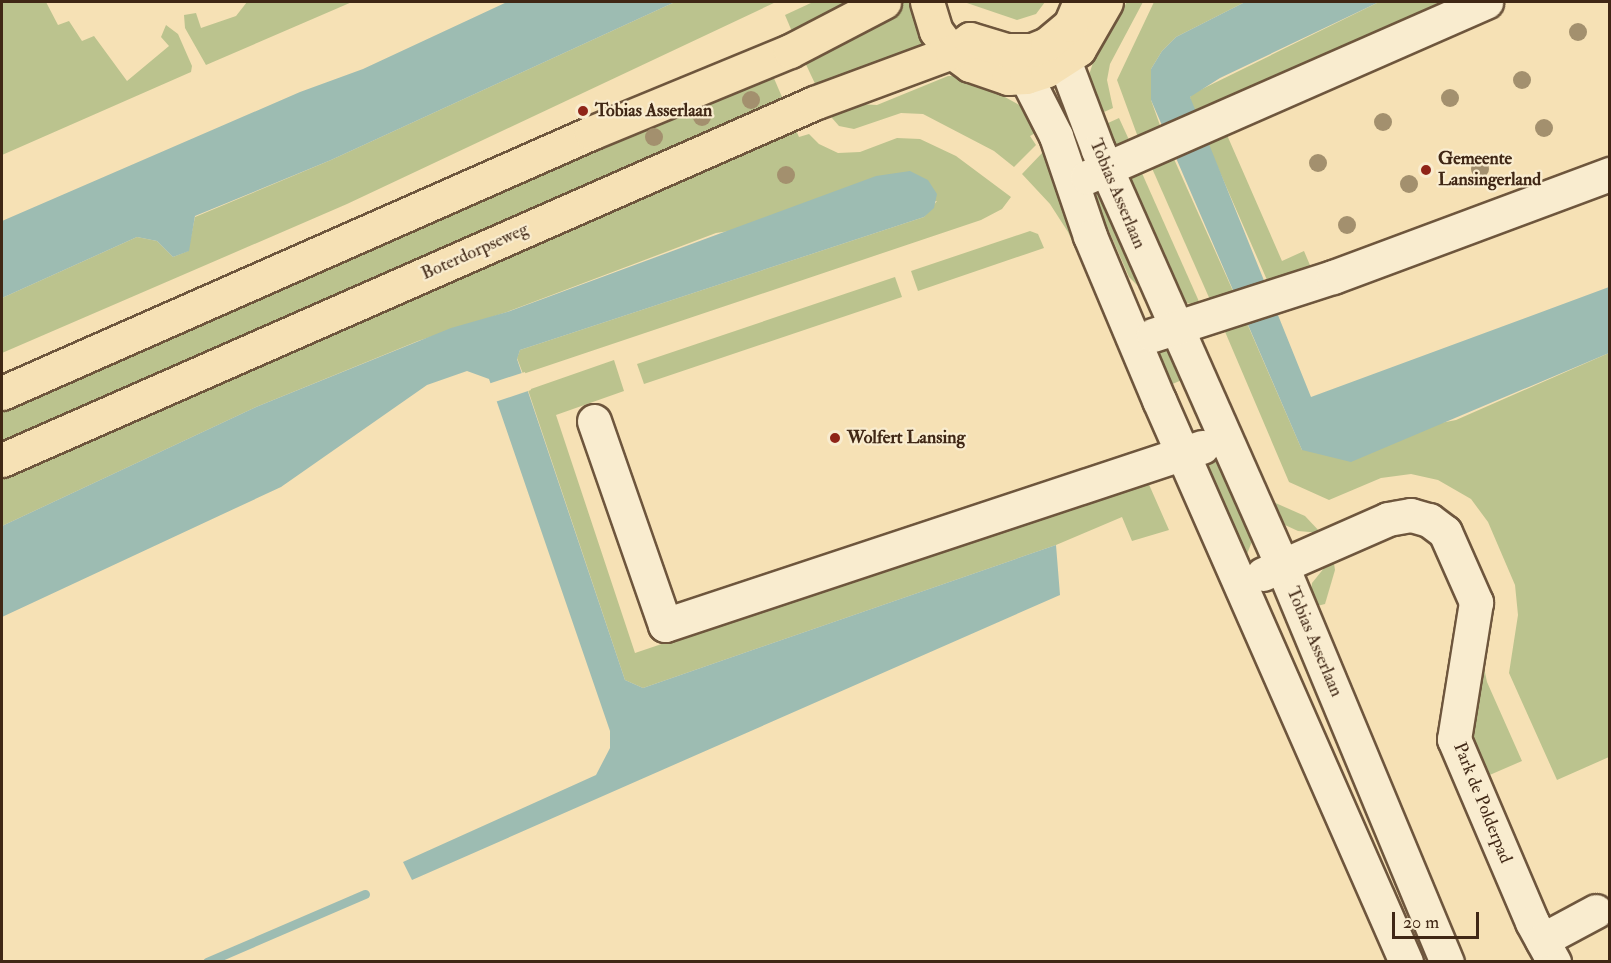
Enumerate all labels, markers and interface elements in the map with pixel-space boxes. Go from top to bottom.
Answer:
place label: Tobias Asserlaan [595,100,712,122]
marker: Tobias Asserlaan [576,104,590,118]
street label: Tobias Asserlaan [1084,136,1150,252]
place label: Gemeente Lansingerland [1438,149,1541,192]
marker: Gemeente Lansingerland [1419,163,1433,177]
street label: Boterdorpseweg [418,219,532,285]
place label: Wolfert Lansing [847,427,965,449]
marker: Wolfert Lansing [828,431,842,445]
street label: Tobias Asserlaan [1281,584,1347,700]
street label: Park de Polderpad [1448,739,1516,867]
scale bar [1395,900,1482,938]
text: 20 m [1403,911,1439,934]

